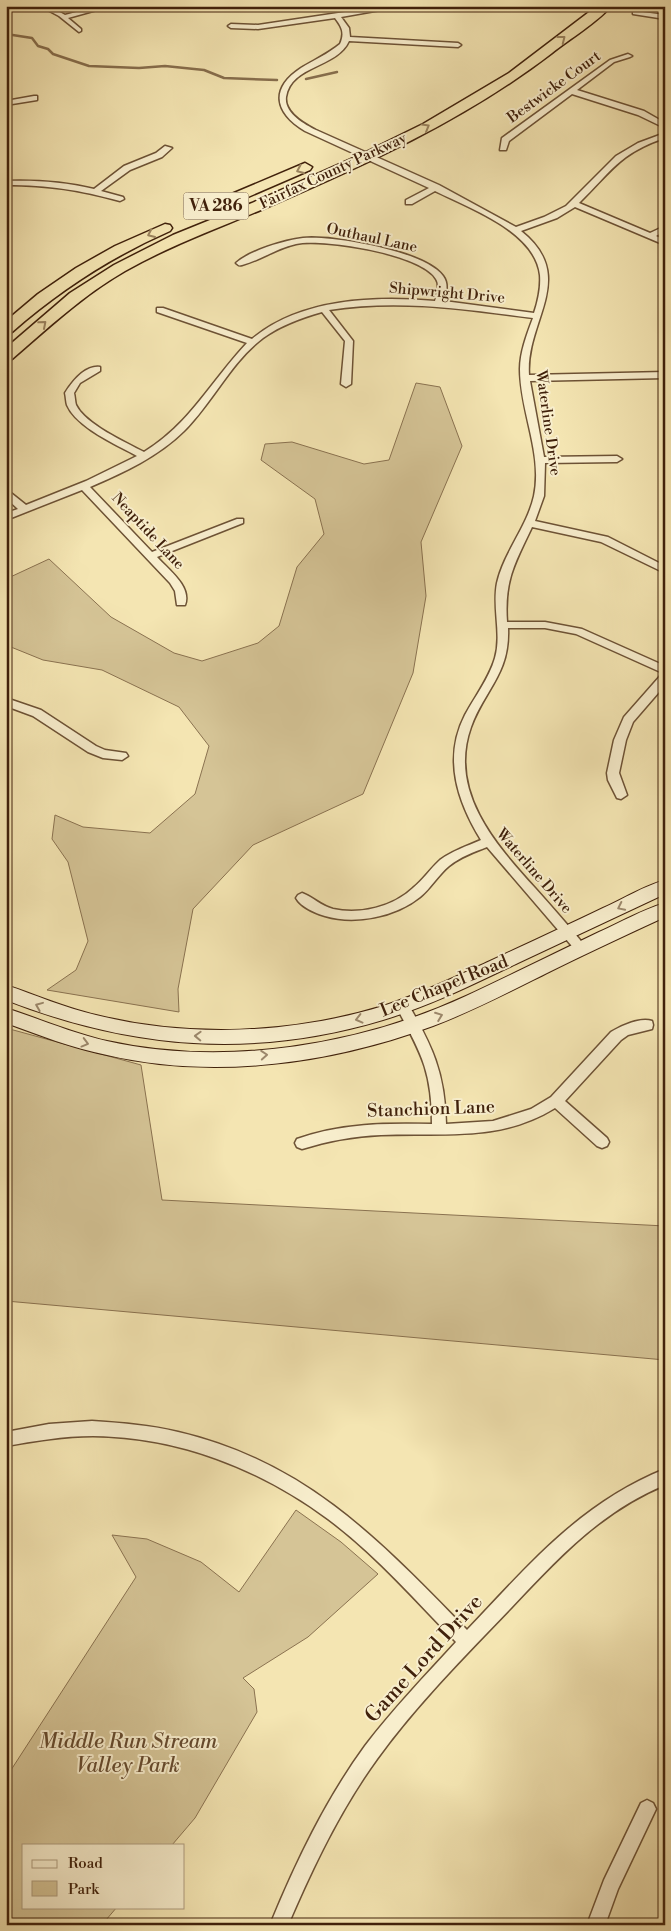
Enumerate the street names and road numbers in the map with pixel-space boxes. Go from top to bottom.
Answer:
street label: Bestwicke Court [503,46,605,128]
street label: Fairfax County Parkway [256,128,410,213]
road number: VA 286 [184,192,248,220]
street label: Outhaul Lane [325,219,419,257]
street label: Shipwright Drive [388,278,506,308]
street label: Waterline Drive [531,368,565,477]
street label: Neaptide Lane [108,489,188,573]
street label: Waterline Drive [491,824,576,917]
street label: Lee Chapel Road [377,950,512,1022]
street label: Stanchion Lane [367,1095,495,1123]
street label: Game Lord Drive [360,1589,488,1729]

